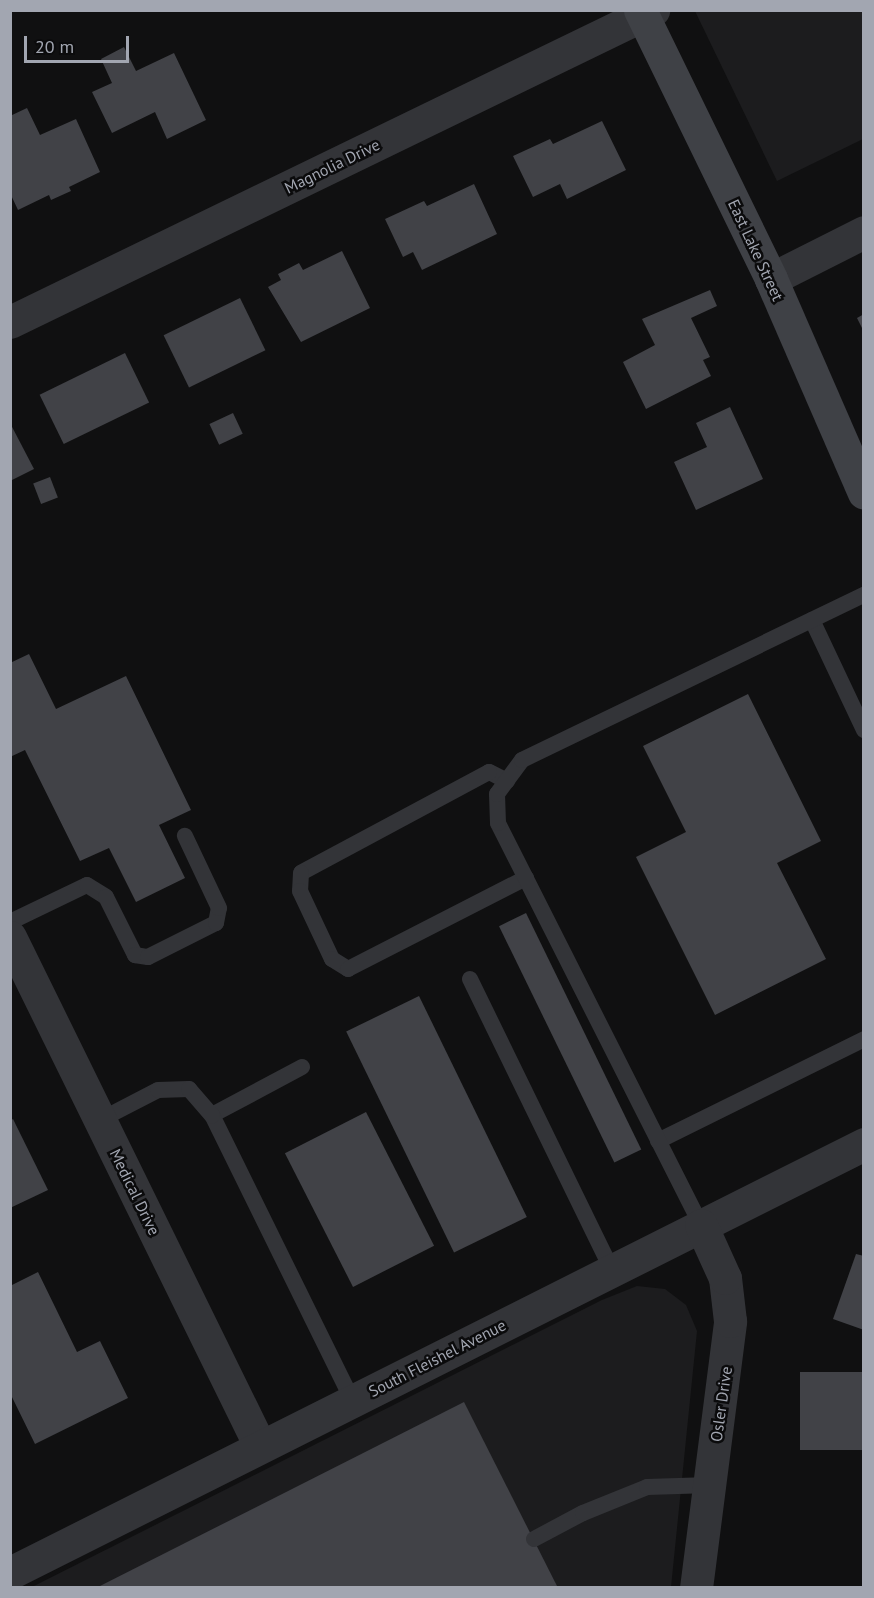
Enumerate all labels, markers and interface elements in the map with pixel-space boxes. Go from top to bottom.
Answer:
scale bar [27,24,132,62]
text: 20 m [35,35,74,58]
street label: Magnolia Drive [281,135,383,197]
street label: East Lake Street [724,196,788,304]
street label: Medical Drive [106,1146,164,1238]
street label: South Fleishel Avenue [365,1315,509,1401]
street label: Osler Drive [706,1365,736,1443]

